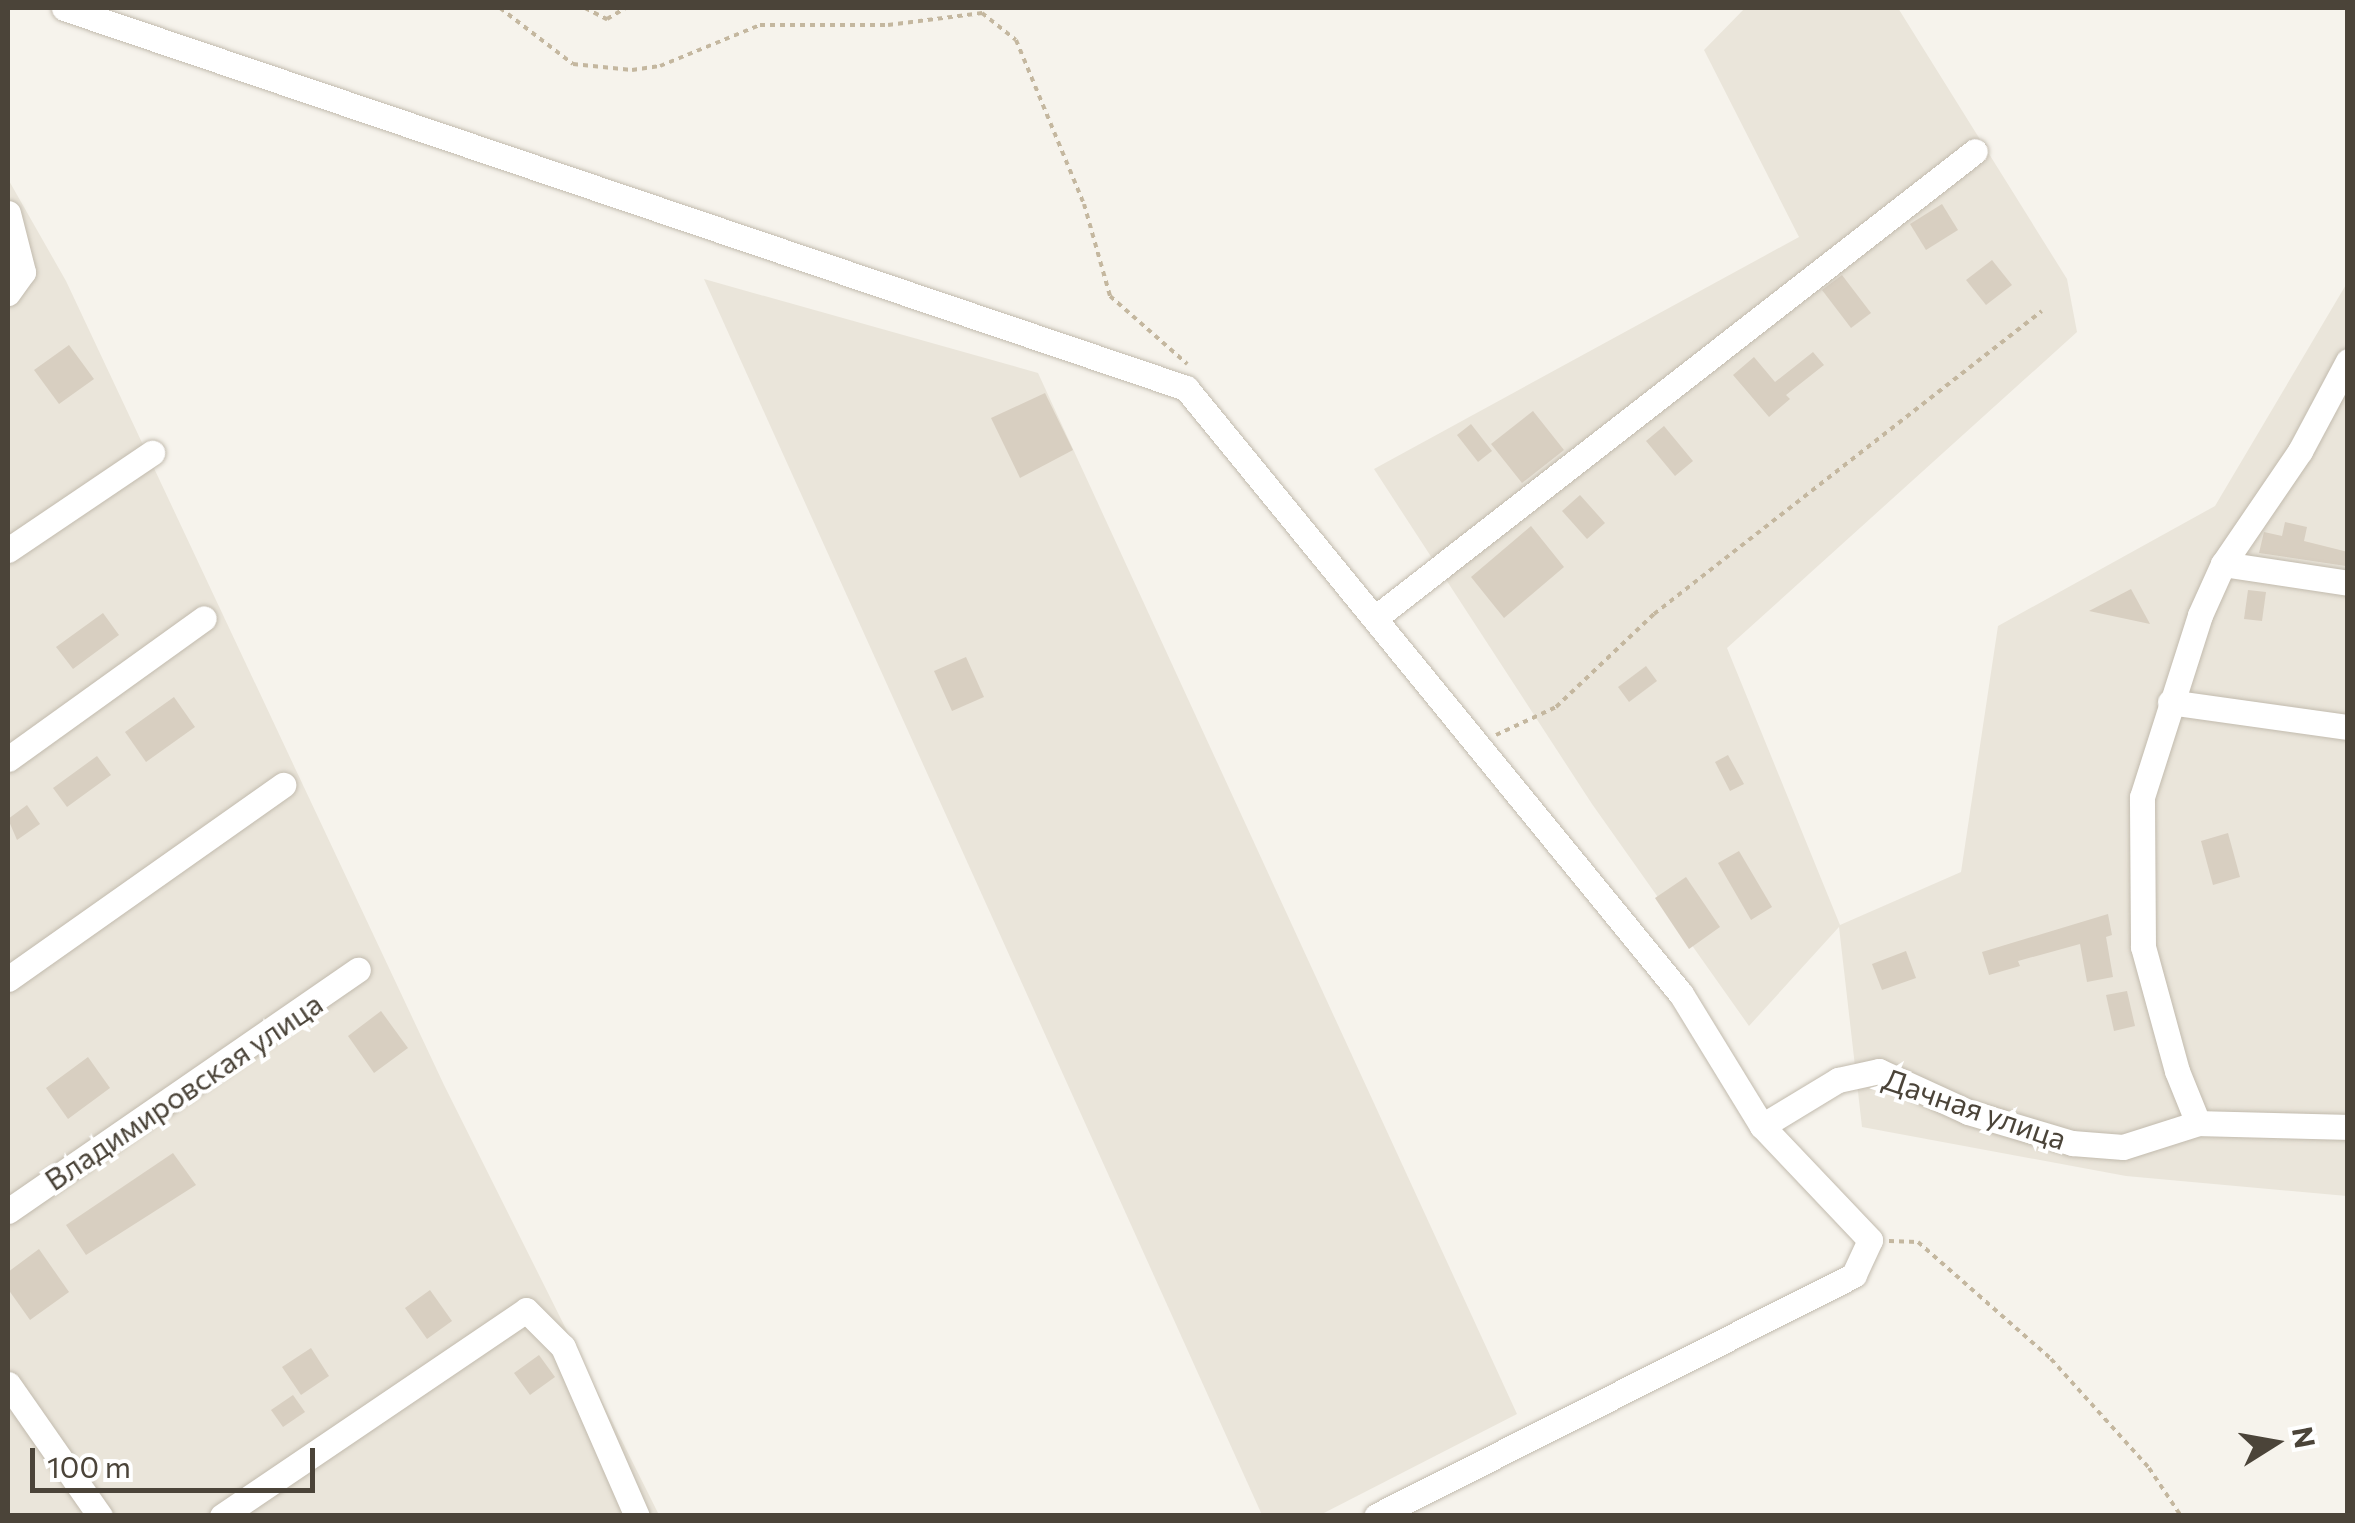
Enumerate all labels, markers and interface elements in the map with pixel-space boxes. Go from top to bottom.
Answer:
street label: Владимировская улица [37,985,329,1197]
street label: Дачная улица [1879,1060,2071,1156]
north arrow [2225,1393,2325,1493]
text: N [2286,1424,2323,1451]
scale bar [35,1428,320,1490]
text: 100 m [47,1447,131,1484]

